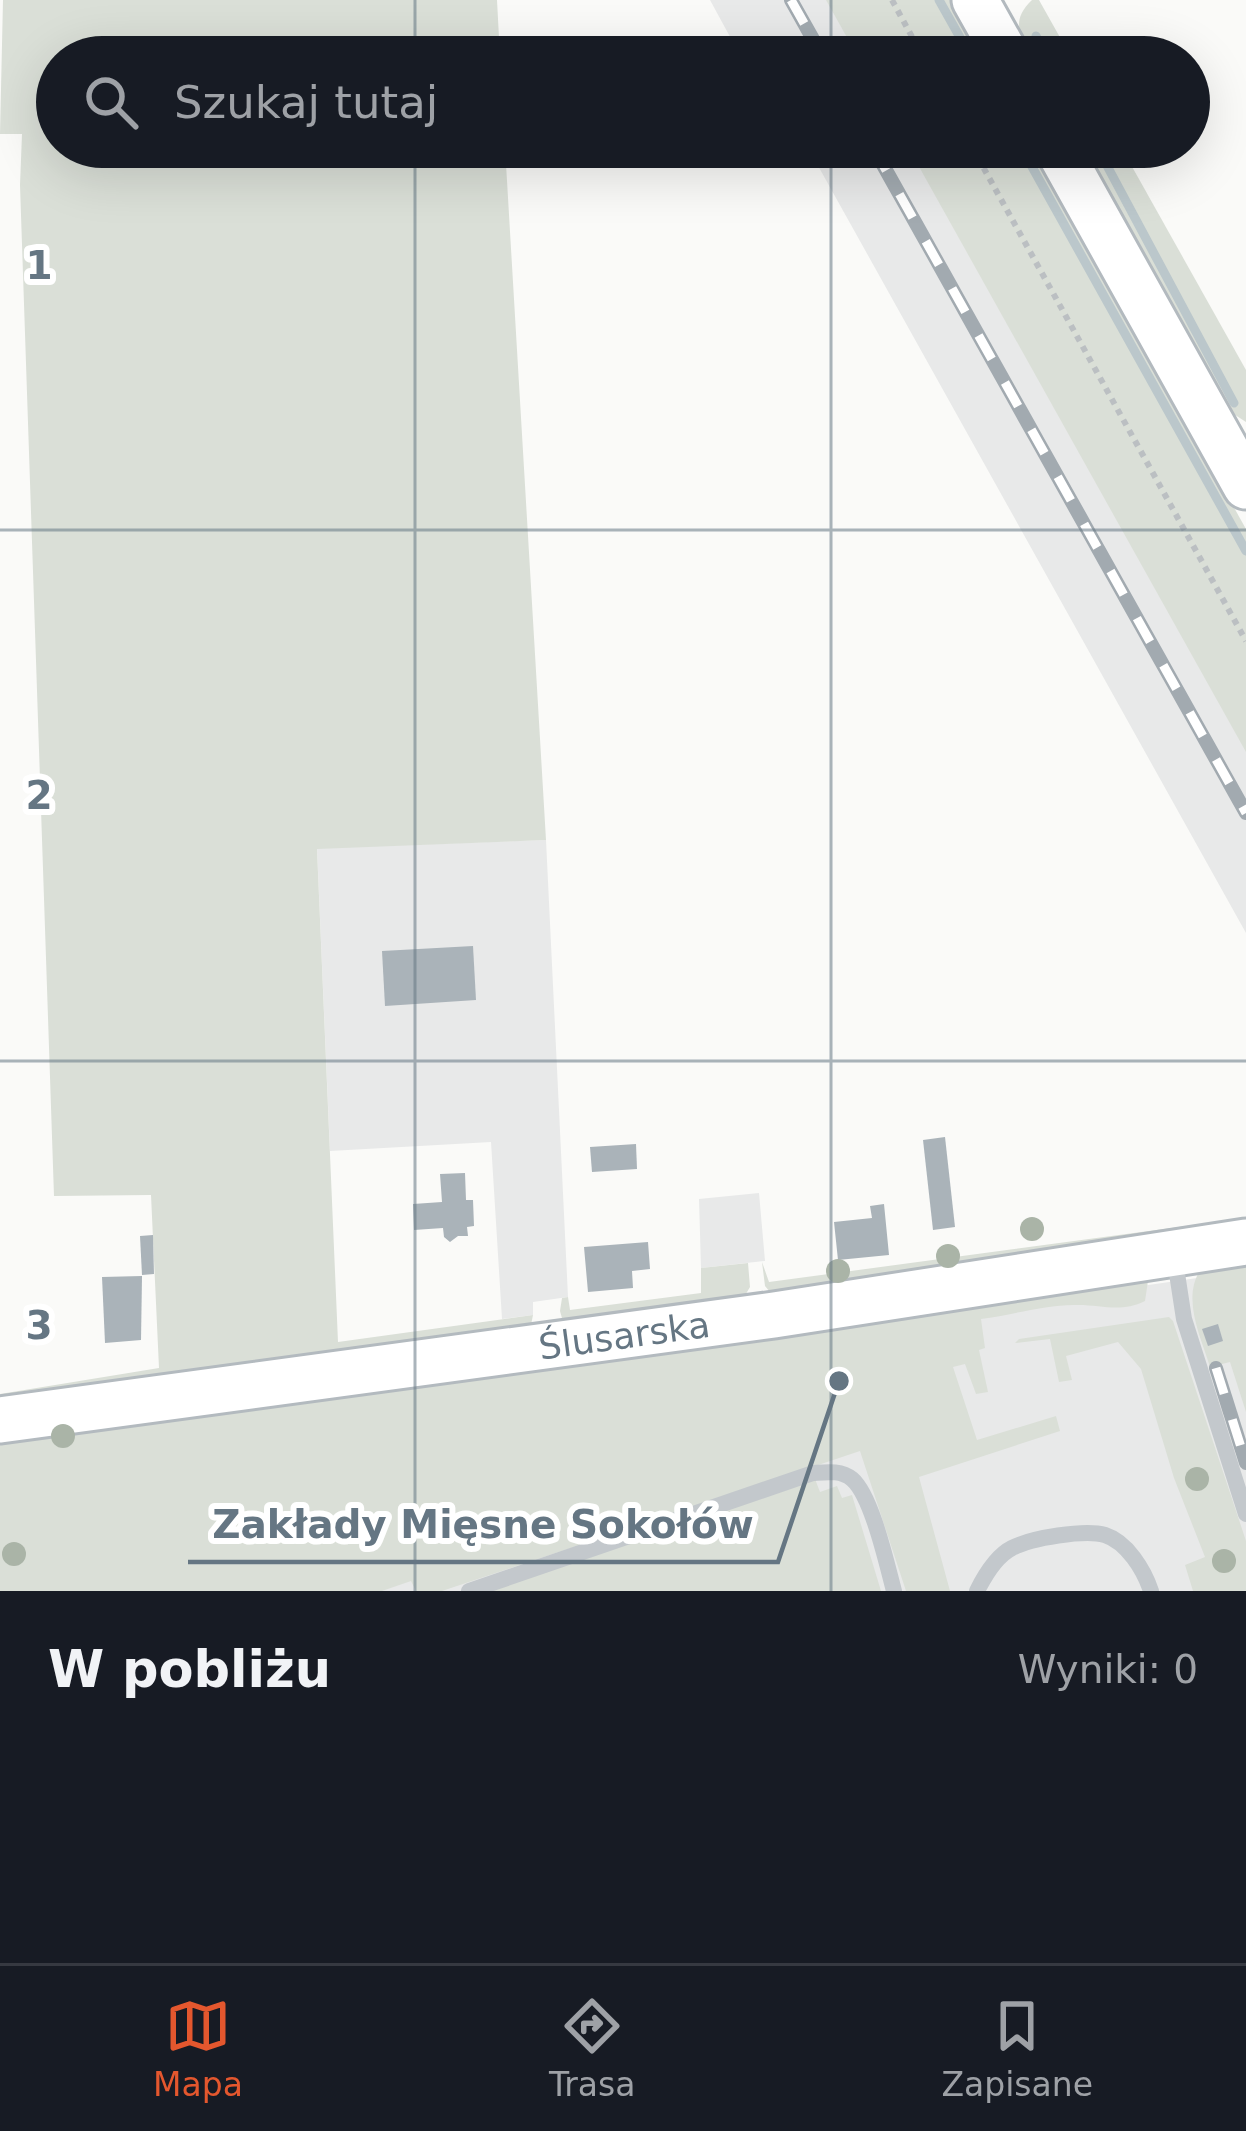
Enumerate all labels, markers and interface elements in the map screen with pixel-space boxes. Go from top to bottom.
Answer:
search box [36,36,1210,168]
icon: search [78,69,144,135]
text: Szukaj tutaj [174,76,438,129]
text: 1 [25,243,53,288]
text: 2 [25,773,53,818]
text: 3 [25,1303,53,1348]
street label: Ślusarska [536,1303,712,1367]
callout: Zakłady Mięsne Sokołów [188,1487,778,1562]
text: Zakłady Mięsne Sokołów [212,1502,754,1547]
text: W pobliżu [48,1640,331,1699]
text: Wyniki: 0 [1018,1647,1198,1692]
tab: Mapa [153,1993,243,2104]
tab: Trasa [549,1993,635,2104]
tab: Zapisane [941,1993,1093,2104]

